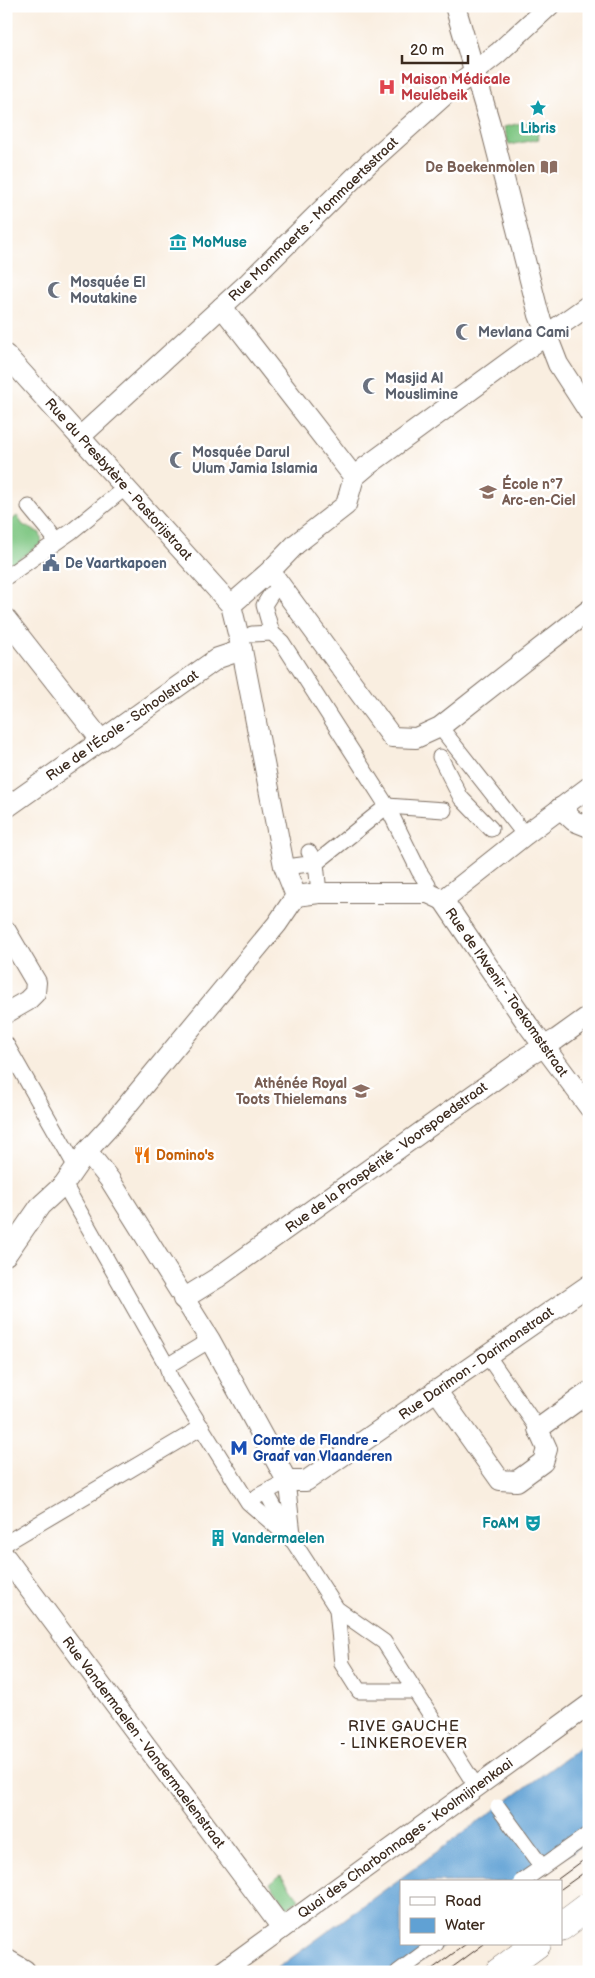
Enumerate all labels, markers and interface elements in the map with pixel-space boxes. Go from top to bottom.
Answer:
scale bar [402,32,469,64]
text: 20 m [410,41,444,60]
place label: Maison Médicale Meulebeik [401,71,510,104]
hospital icon: Maison Médicale Meulebeik [377,77,397,97]
place icon: Libris [528,98,548,118]
place label: Libris [520,120,556,137]
street label: Rue Mommaerts - Mommaertsstraat [225,133,402,305]
library icon: De Boekenmolen [539,157,559,177]
place label: De Boekenmolen [425,159,535,176]
museum icon: MoMuse [168,232,188,252]
place label: MoMuse [192,234,247,251]
place label: Mosquée El Moutakine [70,274,146,307]
mosque icon: Mosquée El Moutakine [46,280,66,300]
mosque icon: Mevlana Cami [454,322,474,342]
place label: Mevlana Cami [478,324,569,341]
place label: Masjid Al Mouslimine [385,370,458,403]
mosque icon: Masjid Al Mouslimine [361,376,381,396]
street label: Rue du Presbytère - Pastorijstraat [41,395,196,564]
place label: Mosquée Darul Ulum Jamia Islamia [192,444,318,477]
mosque icon: Mosquée Darul Ulum Jamia Islamia [168,450,188,470]
place label: École n°7 Arc-en-Ciel [501,474,575,509]
school or university icon: École n°7 Arc-en-Ciel [478,482,498,502]
public building icon: De Vaartkapoen [41,553,61,573]
place label: De Vaartkapoen [65,555,167,572]
street label: Rue de l'École - Schoolstraat [42,665,202,785]
street label: Rue de l'Avenir - Toekomststraat [442,905,572,1081]
place label: Athénée Royal Toots Thielemans [236,1075,347,1108]
street label: Rue de la Prospérité - Voorspoedstraat [282,1078,491,1236]
school or university icon: Athénée Royal Toots Thielemans [351,1081,371,1101]
restaurant icon: Domino's [132,1145,152,1165]
place label: Domino's [156,1147,214,1164]
street label: Rue Darimon - Darimonstraat [396,1303,557,1423]
place label: Comte de Flandre - Graaf van Vlaanderen [253,1432,392,1465]
metro station icon: Comte de Flandre - Graaf van Vlaanderen [229,1438,249,1458]
theatre icon: FoAM [523,1513,543,1533]
place label: FoAM [482,1515,519,1532]
building icon: Vandermaelen [208,1528,228,1548]
place label: Vandermaelen [232,1530,325,1547]
street label: Rue Vandermaelen - Vandermaelenstraat [58,1633,229,1852]
district label: RIVE GAUCHE - LINKEROEVER [340,1717,468,1753]
street label: Quai des Charbonnages - Koolmijnenkaai [294,1755,516,1922]
legend [400,1880,562,1946]
text: Road [445,1892,481,1911]
text: Water [445,1916,485,1935]

